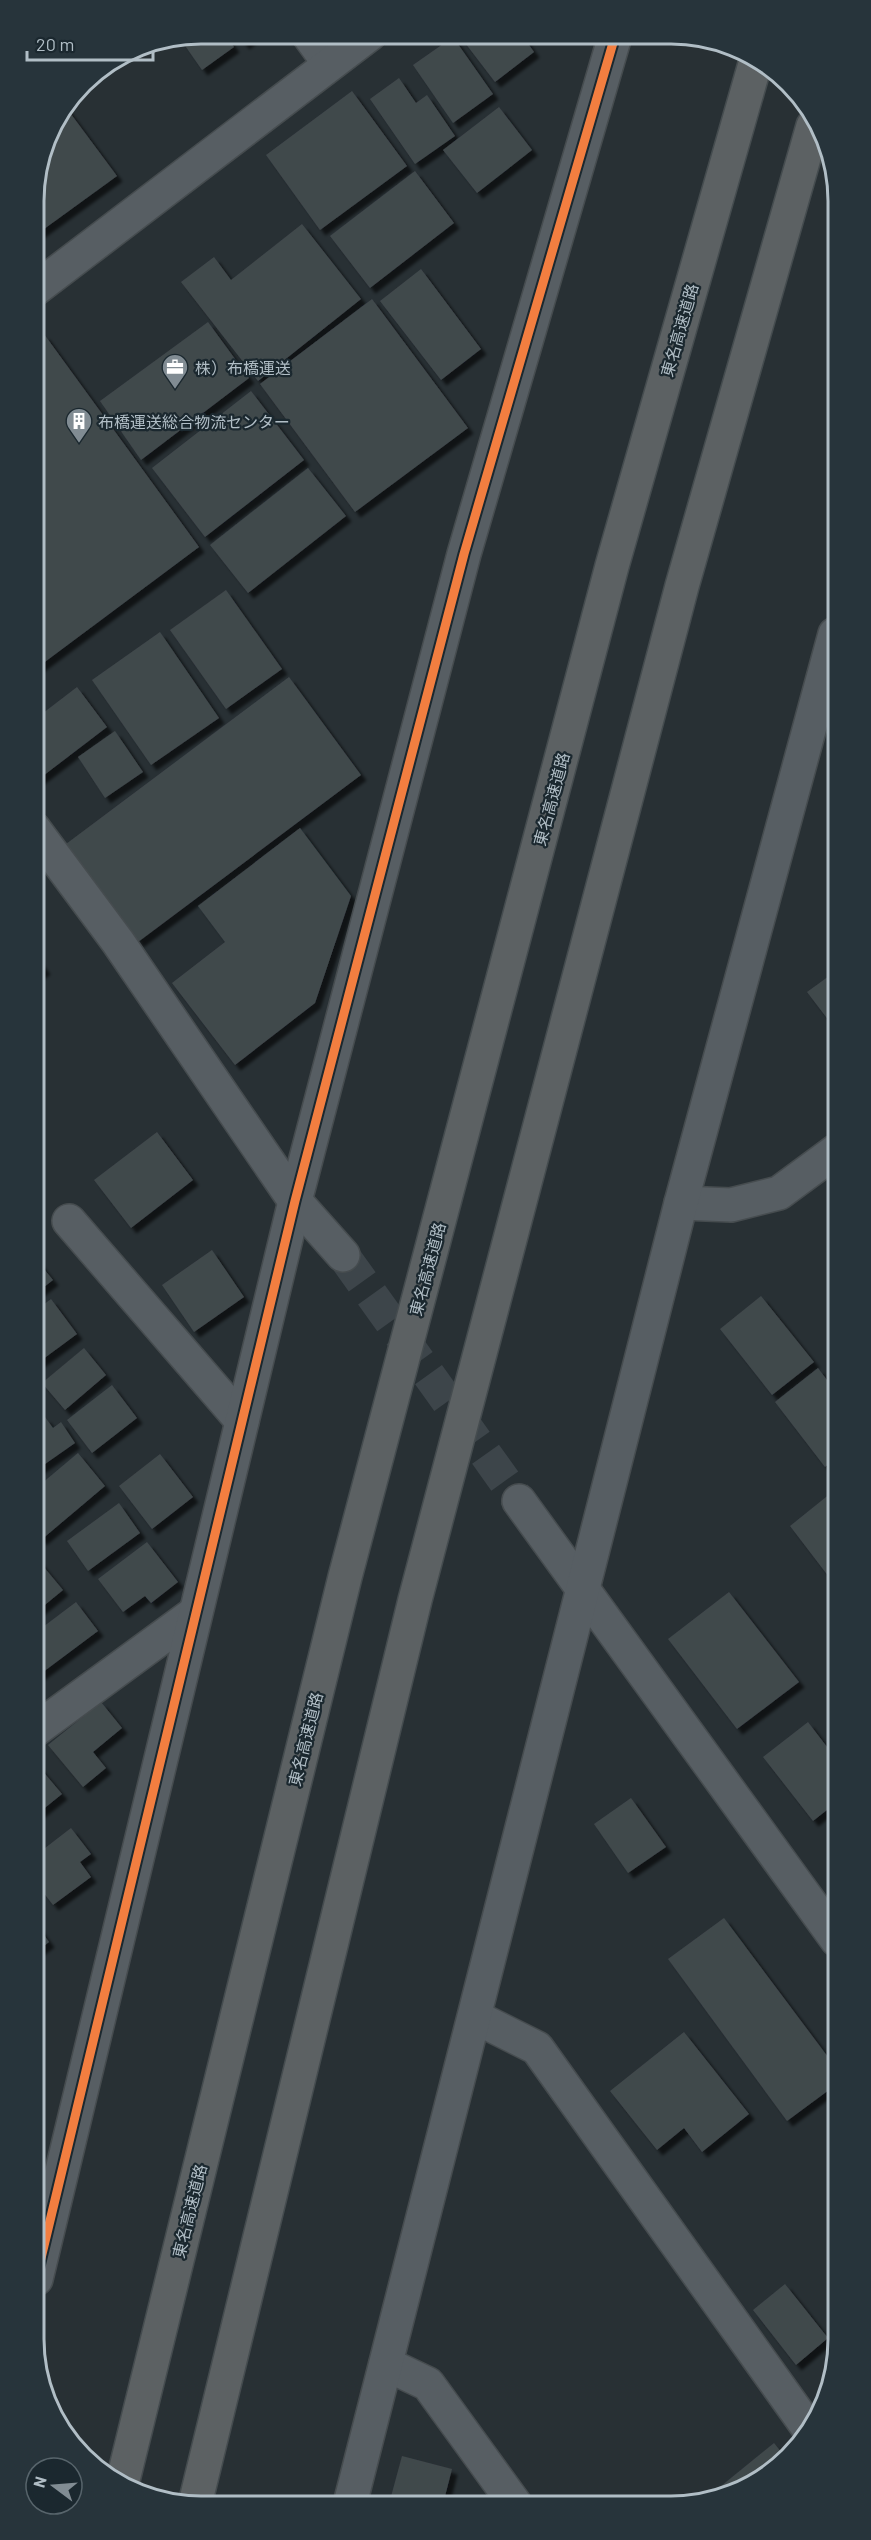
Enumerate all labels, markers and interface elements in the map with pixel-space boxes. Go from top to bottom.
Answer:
scale bar [27,24,153,62]
text: 20 m [36,33,74,55]
street label: 東名高速道路 [657,281,701,379]
office icon: 株）布橋運送 [160,352,190,390]
place label: 株）布橋運送 [195,358,291,377]
building icon: 布橋運送総合物流センター [64,406,94,444]
place label: 布橋運送総合物流センター [98,412,290,431]
street label: 東名高速道路 [529,750,573,848]
street label: 東名高速道路 [405,1220,449,1318]
street label: 東名高速道路 [284,1690,326,1788]
street label: 東名高速道路 [168,2162,210,2260]
north arrow [24,2456,84,2516]
text: N [29,2474,50,2489]

